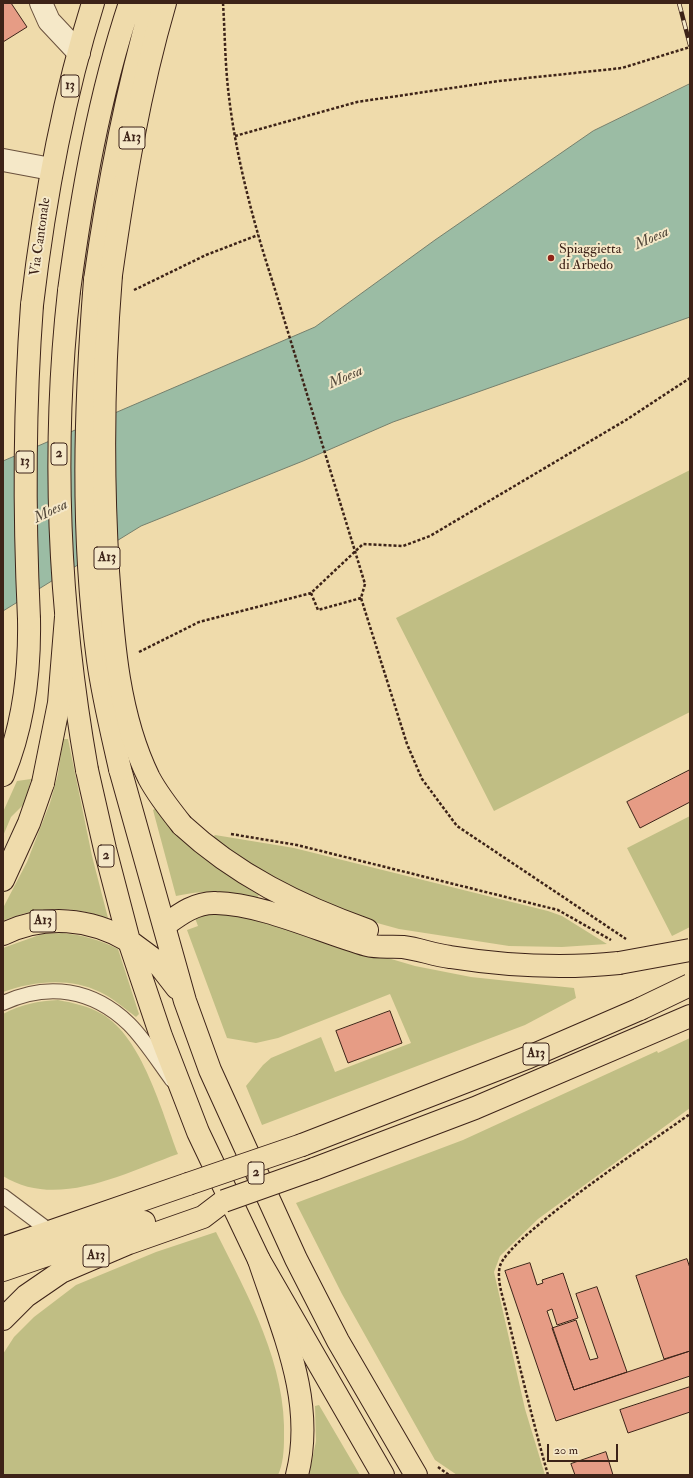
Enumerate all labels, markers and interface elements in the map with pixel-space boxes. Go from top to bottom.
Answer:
road number: 13 [61,75,79,97]
road number: A13 [119,127,145,149]
street label: Via Cantonale [27,197,55,277]
water label: Moesa [632,224,672,254]
place label: Spiaggietta di Arbedo [559,242,621,274]
marker: Spiaggietta di Arbedo [546,253,556,263]
water label: Moesa [326,363,366,393]
road number: 2 [51,443,67,465]
road number: 13 [16,451,34,473]
water label: Moesa [31,496,71,528]
road number: A13 [94,547,120,569]
road number: 2 [98,845,114,867]
road number: A13 [30,910,56,932]
road number: A13 [523,1043,549,1065]
road number: 2 [248,1162,264,1184]
road number: A13 [83,1245,109,1267]
scale bar [549,1436,620,1462]
text: 20 m [554,1443,578,1458]

